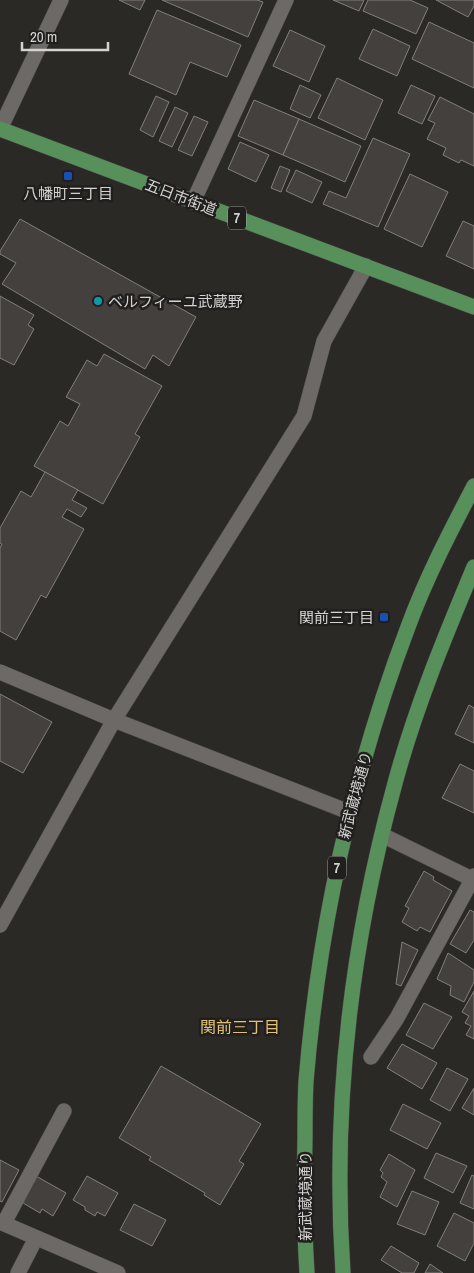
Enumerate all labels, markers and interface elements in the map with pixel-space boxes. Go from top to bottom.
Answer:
scale bar [22,20,109,52]
text: 20 m [30,26,57,47]
marker: 八幡町三丁目 [62,170,74,182]
street label: 五日市街道 [142,174,220,220]
place label: 八幡町三丁目 [23,183,113,204]
road number: 7 [228,207,246,230]
place label: ベルフィーユ武蔵野 [108,291,243,312]
marker: ベルフィーユ武蔵野 [92,295,104,307]
place label: 関前三丁目 [299,607,374,628]
marker: 関前三丁目 [378,611,390,623]
street label: 新武蔵境通り [333,749,377,841]
road number: 7 [328,856,346,880]
district label: 関前三丁目 [200,1016,280,1038]
street label: 新武蔵境通り [295,1151,316,1241]

